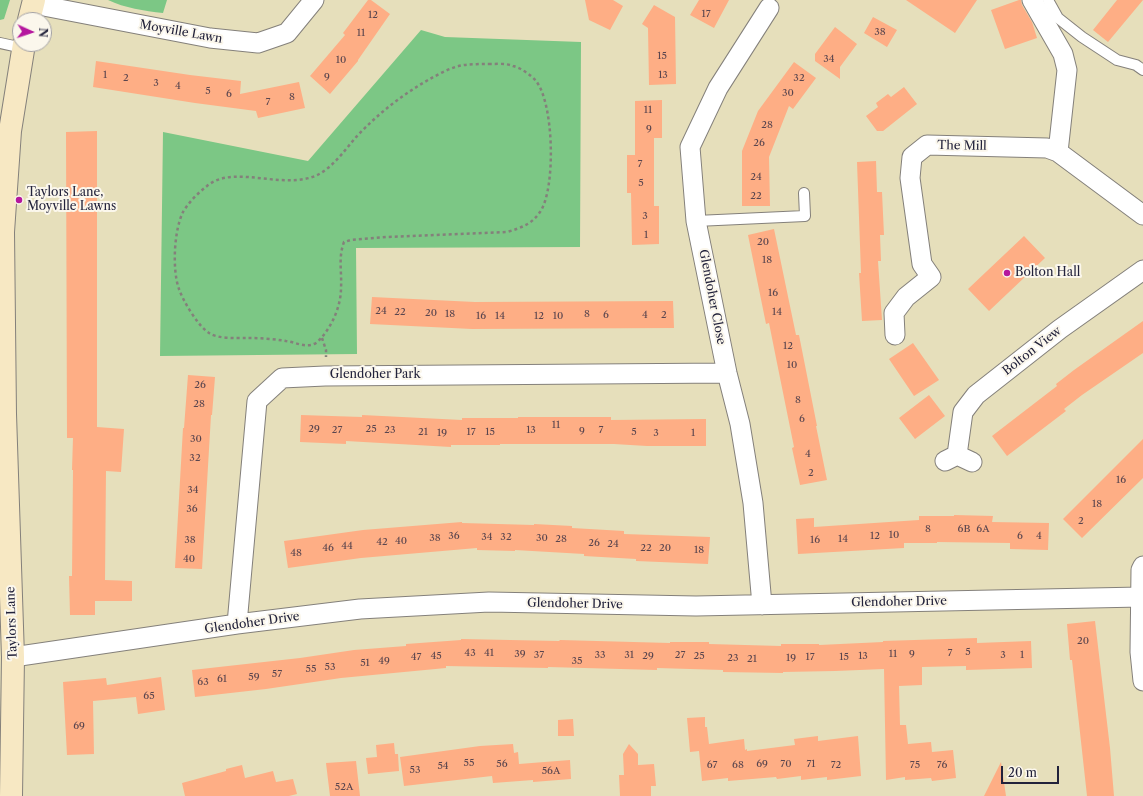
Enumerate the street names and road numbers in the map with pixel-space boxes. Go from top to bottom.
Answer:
street label: Moyville Lawn [138,18,224,46]
street label: The Mill [937,138,987,154]
street label: Glendoher Close [696,248,728,346]
street label: Bolton View [1000,324,1064,378]
street label: Glendoher Park [330,368,420,382]
street label: Taylors Lane [4,586,20,660]
street label: Glendoher Drive [851,594,947,610]
street label: Glendoher Drive [527,596,623,612]
street label: Glendoher Drive [204,609,300,637]

